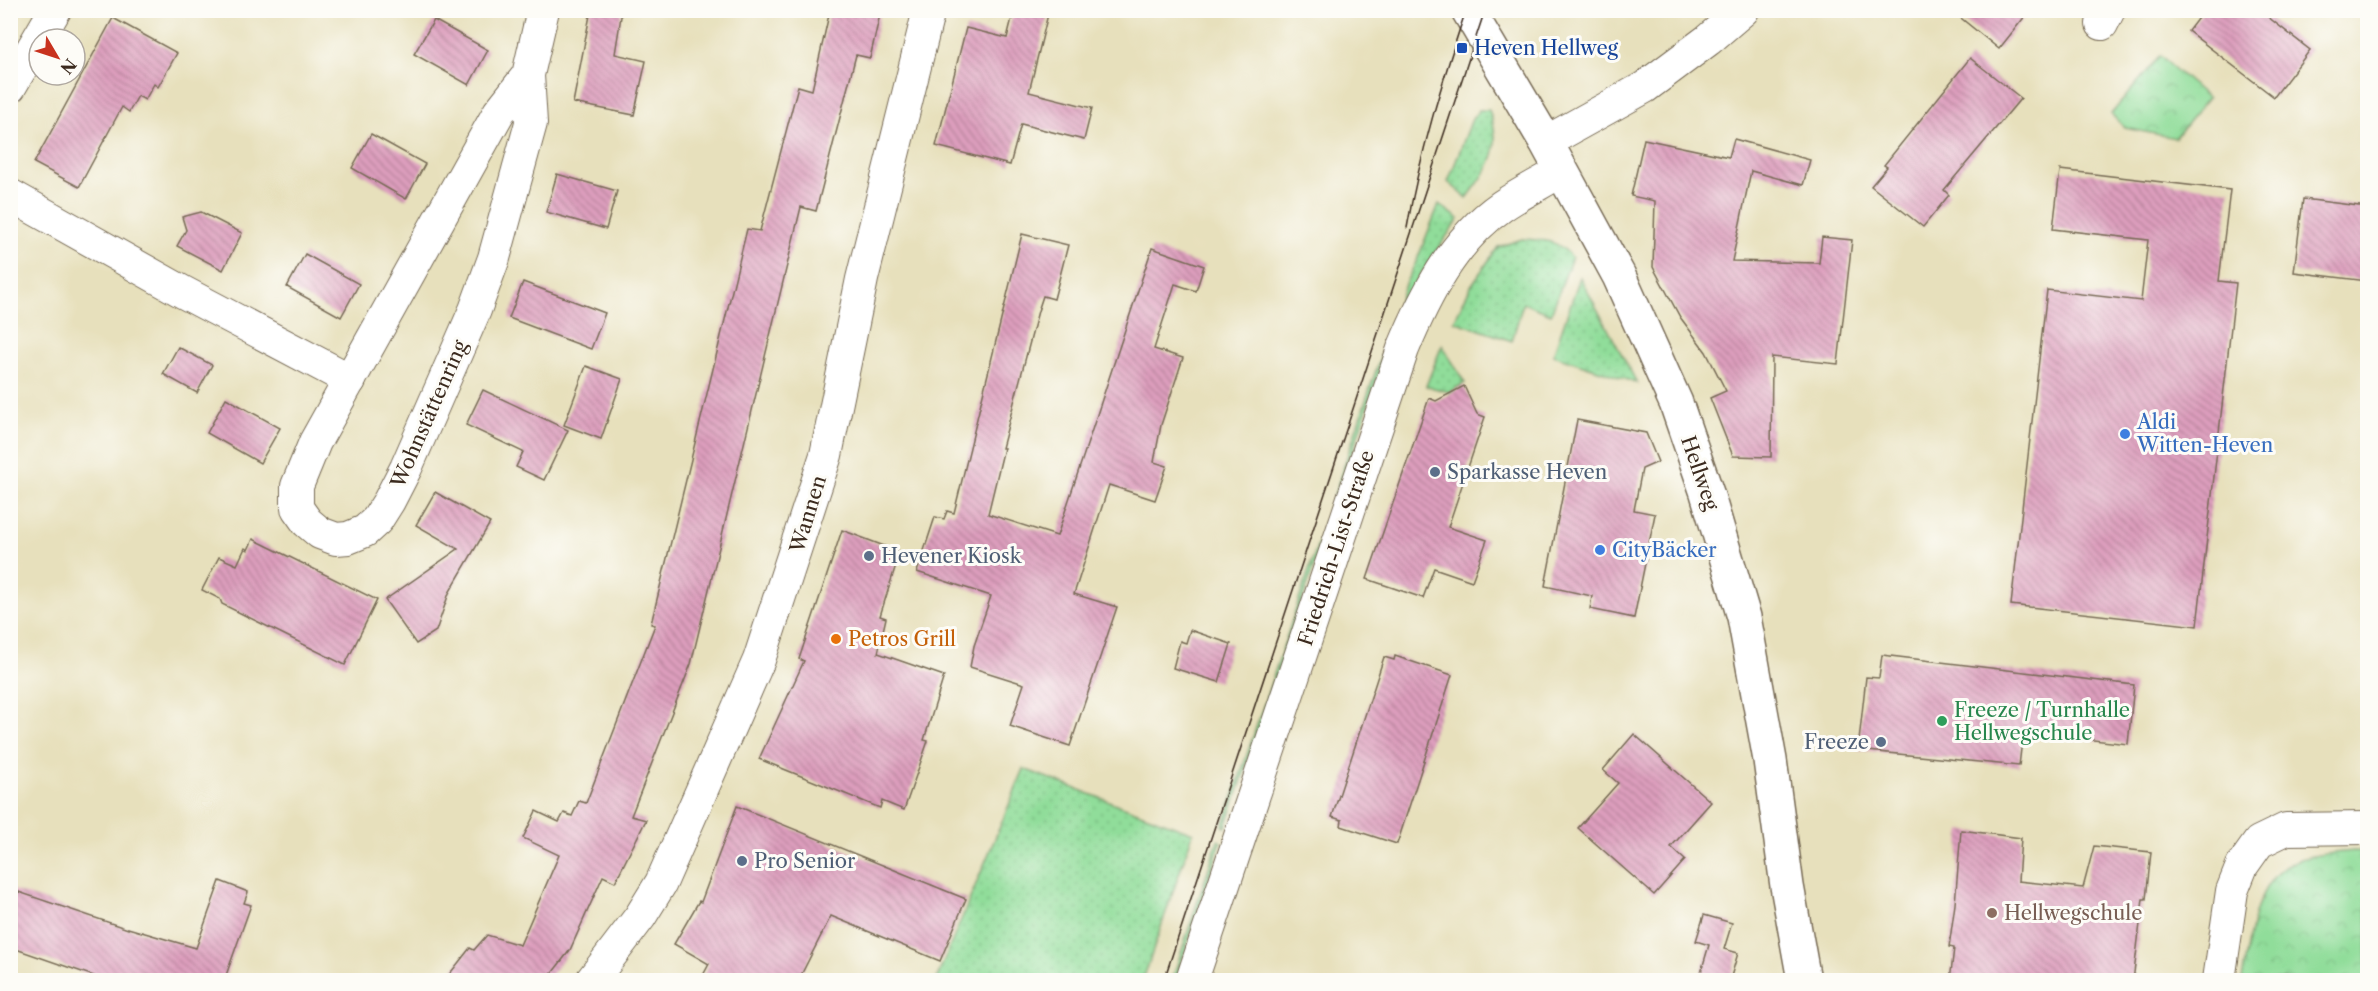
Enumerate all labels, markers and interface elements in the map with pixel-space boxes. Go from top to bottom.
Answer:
north arrow [27,27,87,87]
place label: Heven Hellweg [1474,36,1619,60]
marker: Heven Hellweg [1455,41,1469,55]
text: N [56,55,81,78]
street label: Wohnstättenring [385,336,473,492]
place label: Aldi Witten-Heven [2136,410,2274,457]
marker: Aldi Witten-Heven [2118,427,2132,441]
street label: Hellweg [1676,433,1724,514]
street label: Friedrich-List-Straße [1293,447,1379,649]
place label: Sparkasse Heven [1447,460,1608,484]
marker: Sparkasse Heven [1428,465,1442,479]
street label: Wannen [785,472,831,556]
place label: CityBäcker [1612,538,1717,562]
marker: CityBäcker [1593,543,1607,557]
place label: Hevener Kiosk [881,544,1023,568]
marker: Hevener Kiosk [862,549,876,563]
place label: Petros Grill [848,627,956,651]
marker: Petros Grill [829,632,843,646]
place label: Freeze / Turnhalle Hellwegschule [1954,698,2130,745]
marker: Freeze / Turnhalle Hellwegschule [1935,714,1949,728]
place label: Freeze [1804,730,1869,754]
marker: Freeze [1874,735,1888,749]
place label: Pro Senior [754,849,856,873]
marker: Pro Senior [735,854,749,868]
place label: Hellwegschule [2004,901,2143,925]
marker: Hellwegschule [1985,906,1999,920]

